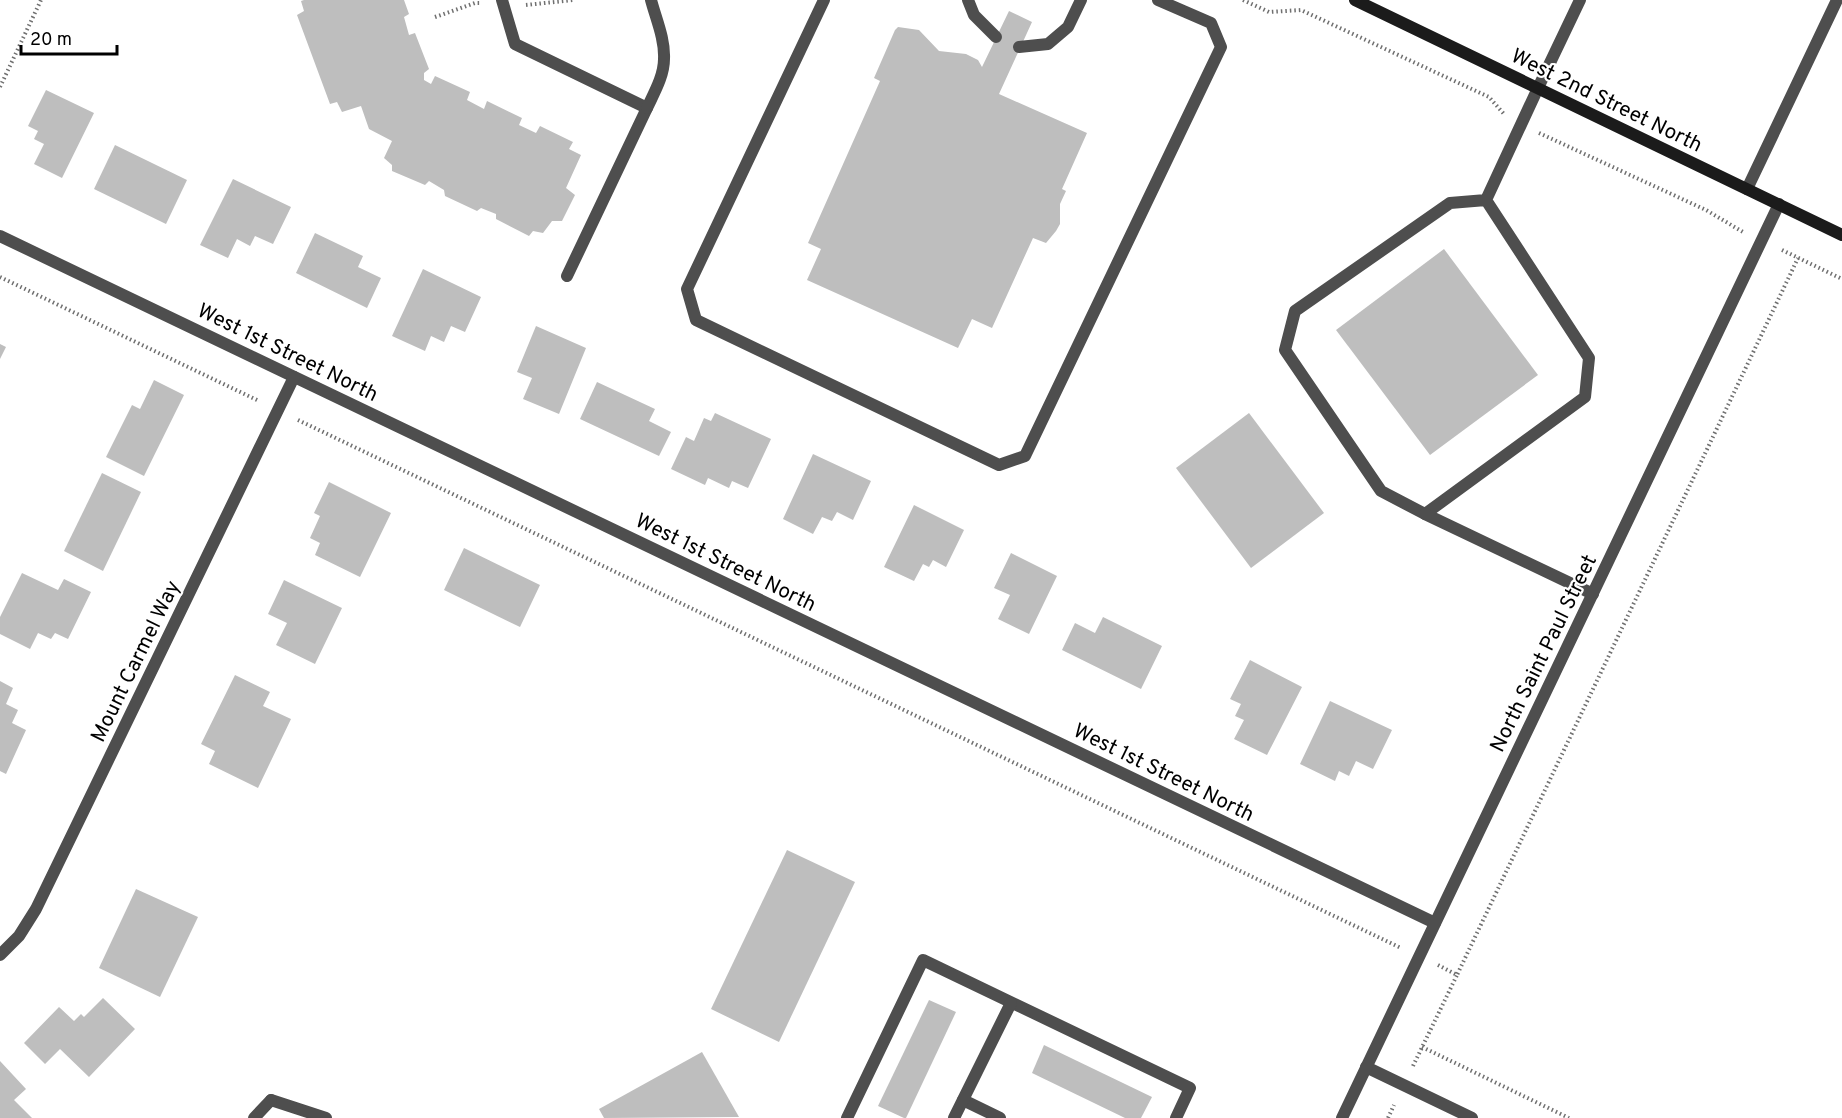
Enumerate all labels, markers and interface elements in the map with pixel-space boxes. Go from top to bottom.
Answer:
scale bar [21,18,117,56]
text: 20 m [30,29,72,52]
street label: West 2nd Street North [1506,43,1706,159]
street label: West 1st Street North [193,298,382,409]
street label: West 1st Street North [631,508,820,619]
street label: North Saint Paul Street [1485,550,1604,757]
street label: Mount Carmel Way [86,576,187,747]
street label: West 1st Street North [1069,718,1258,829]

